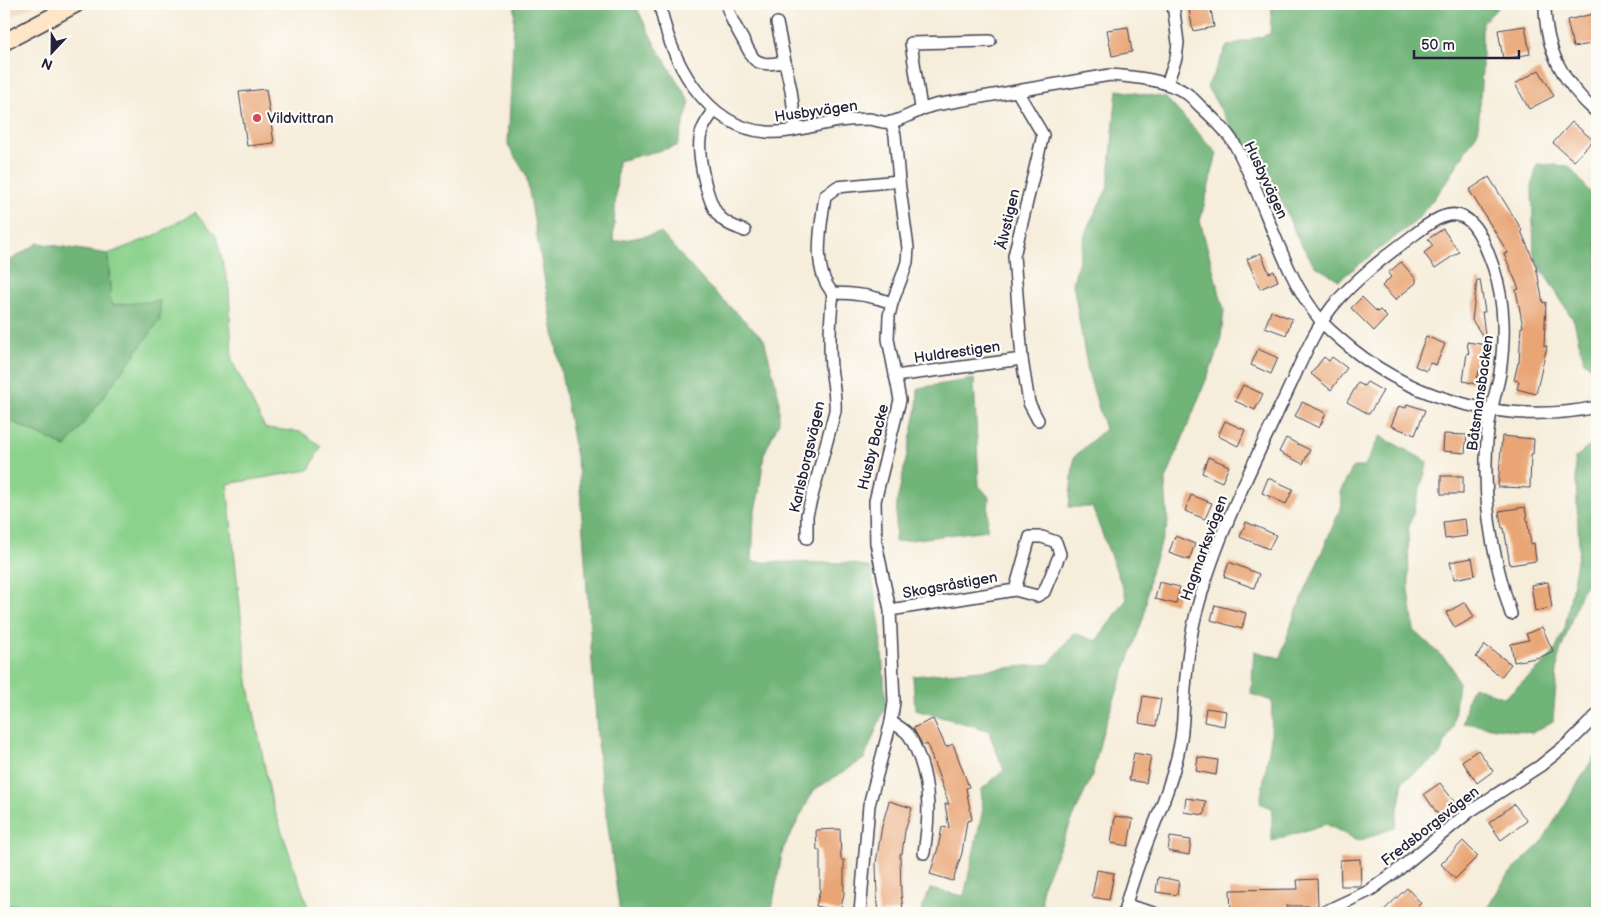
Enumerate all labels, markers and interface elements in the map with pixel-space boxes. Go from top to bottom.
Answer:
north arrow [28,28,78,78]
scale bar [1414,28,1518,60]
text: 50 m [1421,36,1455,55]
text: N [39,54,55,73]
street label: Husbyvägen [773,96,859,127]
place label: Vildvittran [267,109,334,128]
marker: Vildvittran [251,112,263,124]
street label: Husbyvägen [1239,138,1292,222]
street label: Älvstigen [992,187,1025,251]
street label: Båtsmansbacken [1463,334,1498,452]
street label: Huldrestigen [913,337,1001,368]
street label: Karlsborgsvägen [785,399,830,515]
street label: Husby Backe [854,402,893,492]
street label: Hagmarksvägen [1177,493,1232,603]
street label: Skogsråstigen [901,568,999,603]
street label: Fredsborgsvägen [1378,782,1483,870]

